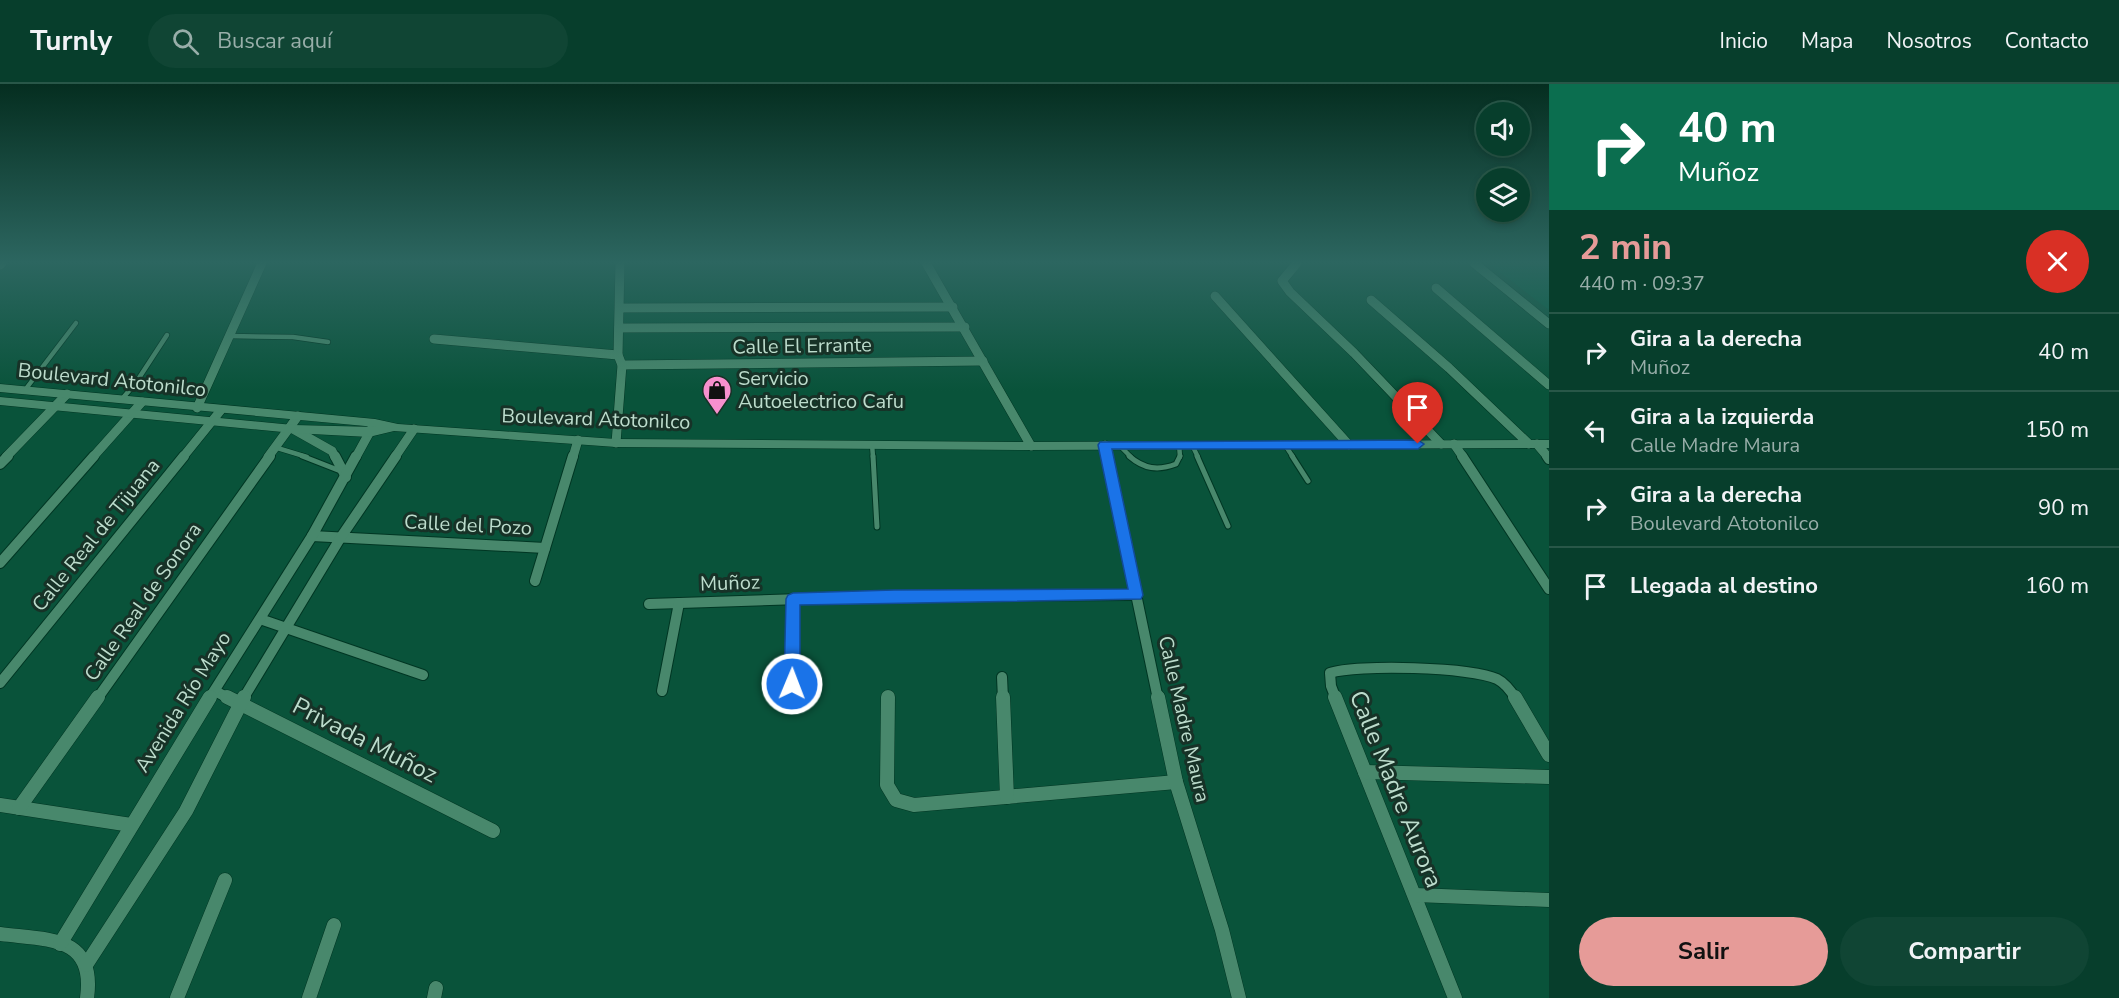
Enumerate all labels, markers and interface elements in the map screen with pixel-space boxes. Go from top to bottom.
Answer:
search box [148,14,568,68]
text: Turnly [30,22,112,60]
icon: search [169,25,202,58]
text: Buscar aquí [217,26,332,56]
text: Inicio [1720,27,1768,55]
text: Mapa [1801,27,1853,55]
text: Nosotros [1886,27,1972,55]
text: Contacto [2005,27,2089,55]
text: 40 m [1678,100,1777,157]
map controls [1476,102,1530,222]
button: sound [1476,102,1530,156]
icon: right [1579,108,1657,186]
text: Muñoz [1678,154,1759,191]
button: layers [1476,168,1530,222]
text: 2 min [1579,223,1672,272]
button: close [2026,230,2089,293]
text: 440 m · 09:37 [1579,270,1705,297]
text: Gira a la derecha [1630,324,1802,354]
street label: Calle El Errante [732,331,872,361]
icon: right [1579,336,1612,369]
text: 40 m [2038,337,2089,367]
text: Muñoz [1630,354,1690,381]
street label: Boulevard Atotonilco [17,357,207,403]
place label: Servicio Autoelectrico Cafu [738,365,904,415]
shop icon: Servicio Autoelectrico Cafu [701,374,733,416]
pin [1392,382,1443,444]
icon: arrive [1401,391,1434,424]
street label: Boulevard Atotonilco [501,402,691,436]
text: Gira a la izquierda [1630,402,1814,432]
icon: left [1579,414,1612,447]
text: 150 m [2025,415,2089,445]
text: Calle Madre Maura [1630,432,1800,459]
street label: Calle Real de Tijuana [26,453,166,617]
text: Gira a la derecha [1630,480,1802,510]
icon: right [1579,492,1612,525]
text: 90 m [2038,493,2089,523]
street label: Calle del Pozo [403,508,533,542]
text: Boulevard Atotonilco [1630,510,1819,537]
street label: Calle Real de Sonora [78,517,208,687]
street label: Muñoz [700,568,760,598]
icon: arrive [1579,570,1612,603]
text: Llegada al destino [1630,571,1818,601]
text: 160 m [2025,571,2089,601]
street label: Avenida Río Mayo [129,626,237,778]
street label: Calle Madre Maura [1152,633,1216,805]
position arrow [760,652,824,716]
street label: Calle Madre Aurora [1342,686,1450,892]
street label: Privada Muñoz [287,690,443,790]
button: Salir [1579,917,1828,986]
button: Compartir [1840,917,2089,986]

